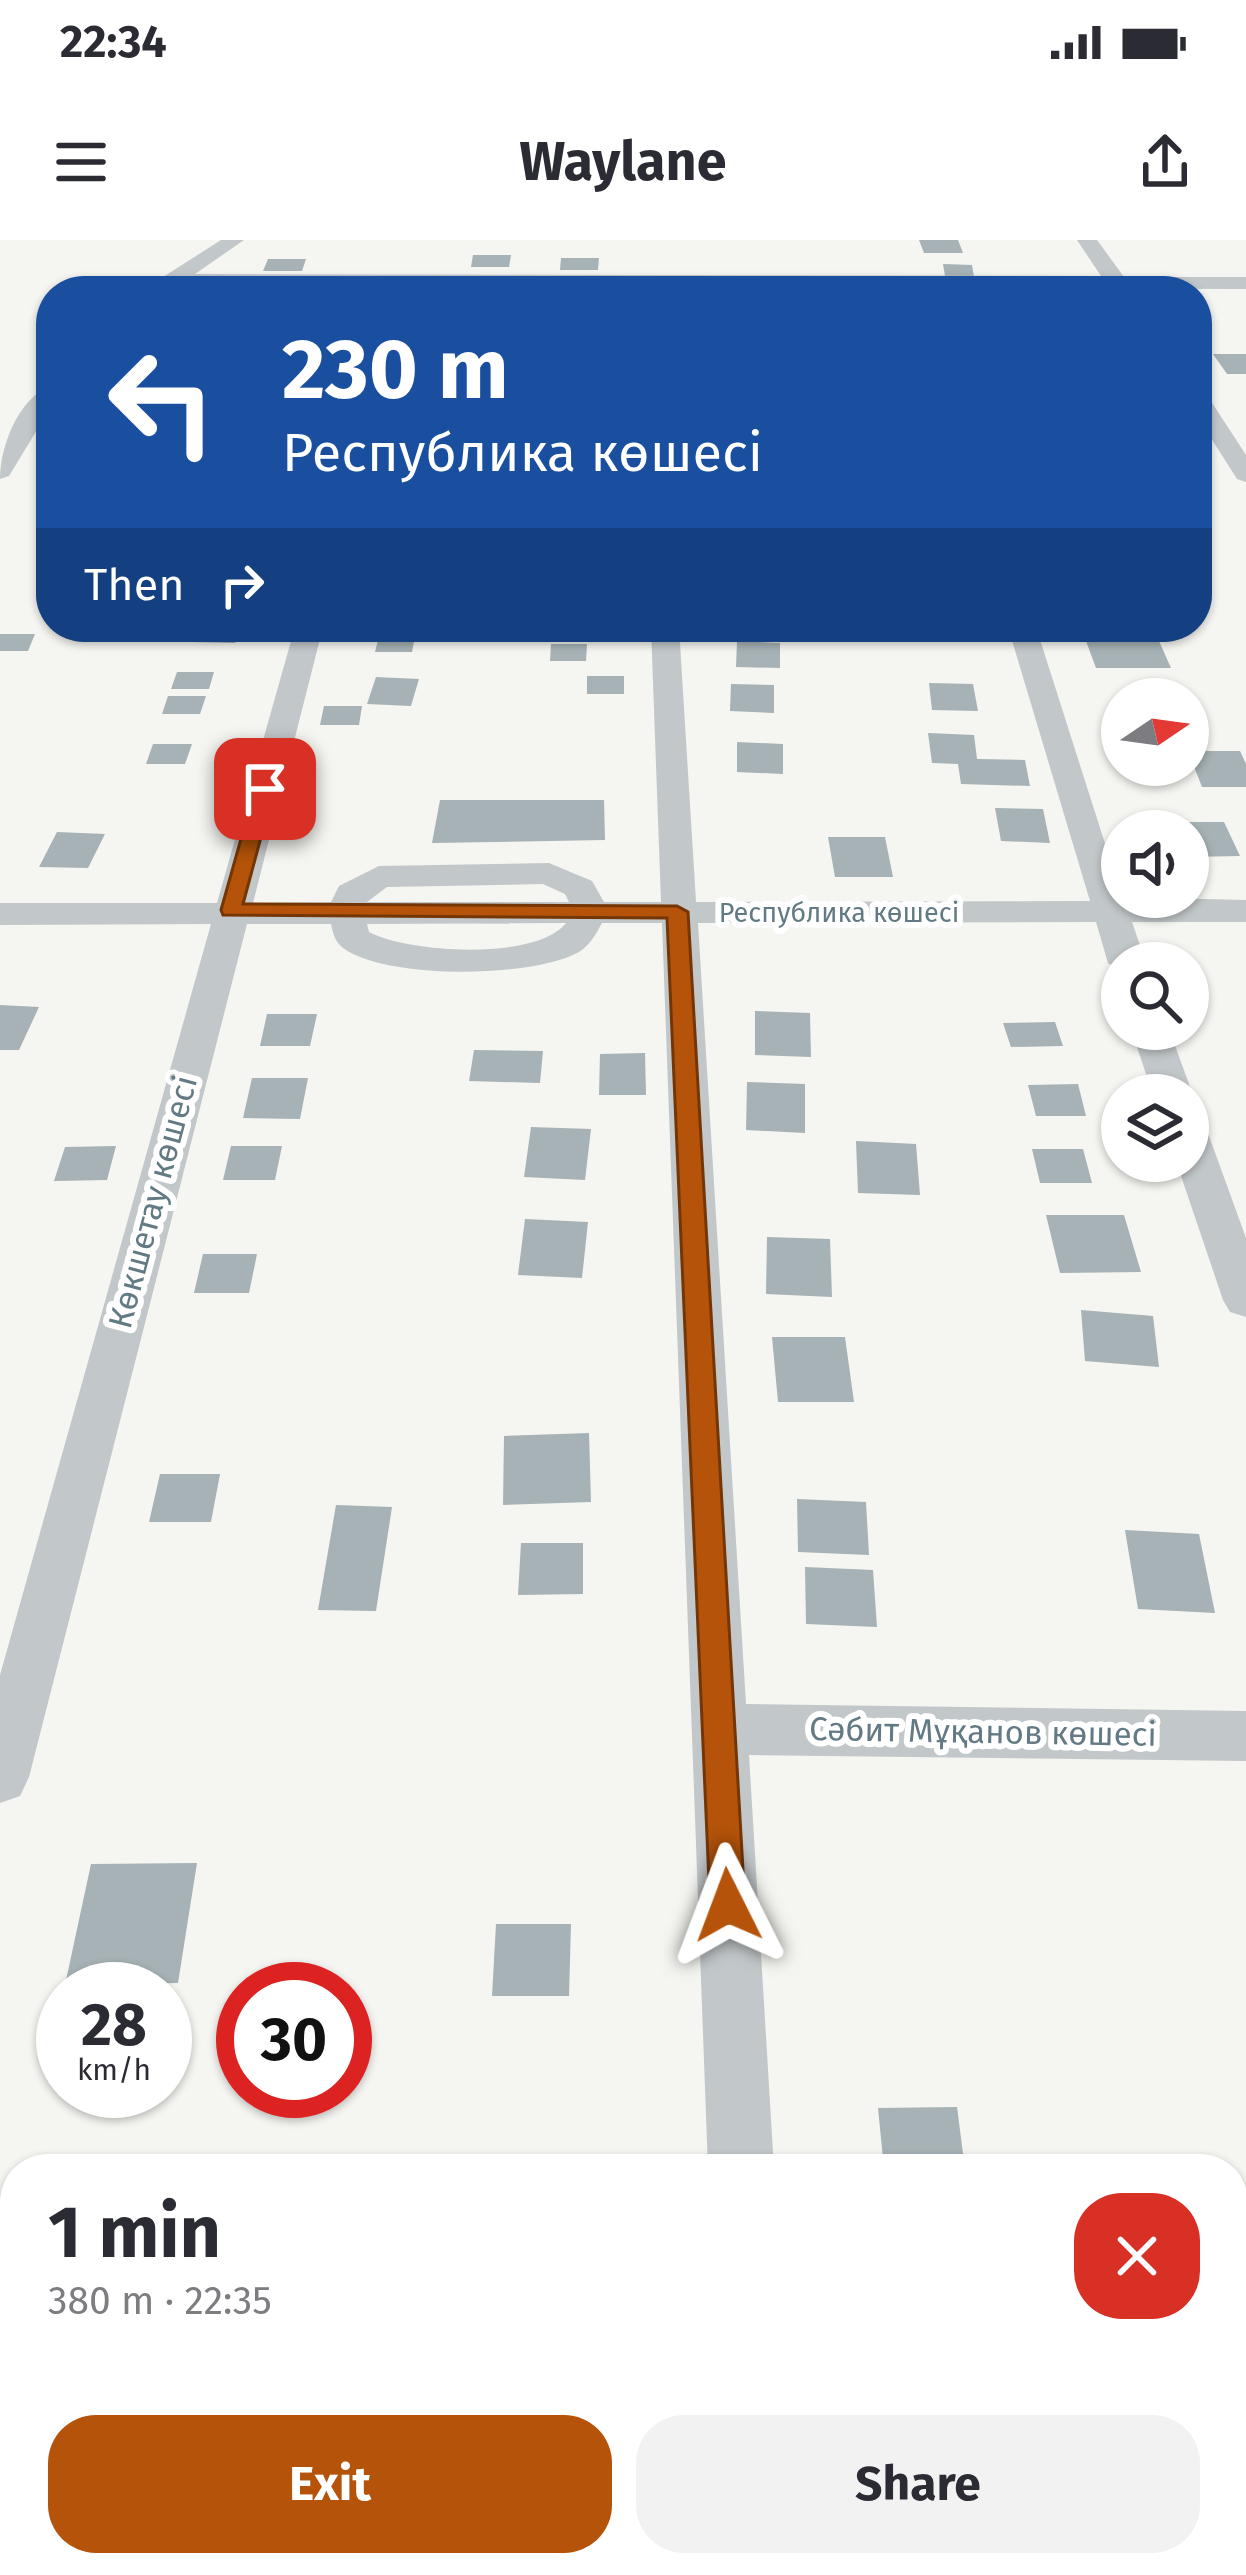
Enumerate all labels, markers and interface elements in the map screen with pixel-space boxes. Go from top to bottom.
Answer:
text: 22:34 [60,15,167,69]
icon: menu [48,129,114,195]
icon: share [1132,129,1198,195]
text: Waylane [519,130,727,194]
text: 230 m [282,319,509,420]
icon: left [84,324,240,480]
text: Республика көшесі [282,421,763,485]
icon: right [209,552,275,618]
text: Then [84,558,185,612]
north arrow [1101,678,1209,786]
map controls [1101,678,1209,1182]
pin [214,738,316,840]
icon: arrive [232,756,298,822]
button: sound [1101,810,1209,918]
street label: Республика көшесі [719,897,959,929]
button: search [1101,942,1209,1050]
street label: Көкшетау көшесі [100,1071,206,1333]
button: layers [1101,1074,1209,1182]
street label: Сәбит Мұқанов көшесі [809,1709,1157,1755]
position arrow [665,1842,791,1968]
speed limit sign: 30 [216,1962,372,2118]
text: 28 [81,1989,147,2061]
text: km/h [77,2052,151,2088]
text: 1 min [48,2190,221,2276]
button: close [1074,2193,1200,2319]
text: 380 m · 22:35 [48,2278,272,2324]
button: Exit [48,2415,612,2553]
button: Share [636,2415,1200,2553]

